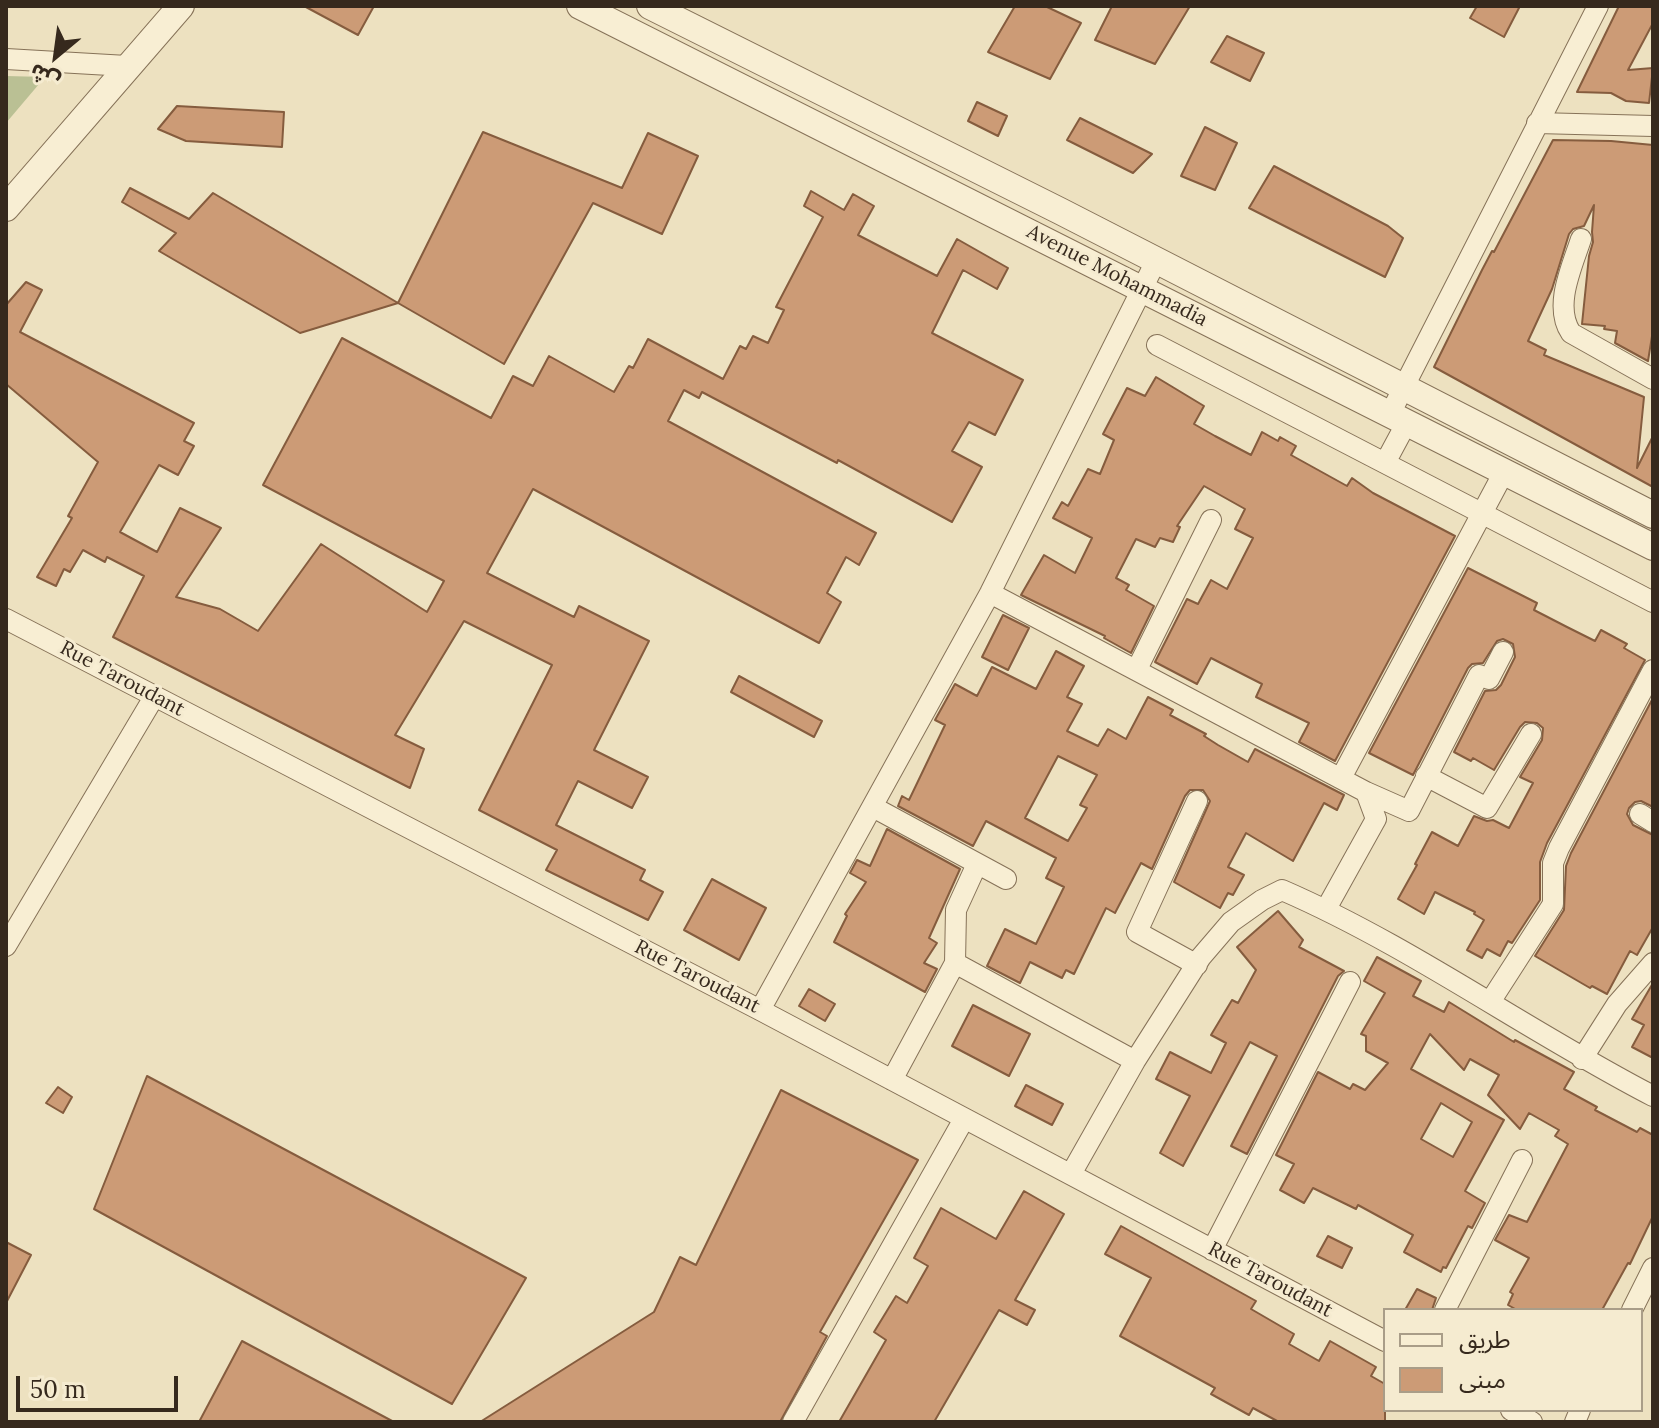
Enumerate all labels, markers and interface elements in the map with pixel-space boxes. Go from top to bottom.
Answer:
north arrow [16,16,96,96]
text: ش [24,57,64,97]
street label: Avenue Mohammadia [1023,220,1211,332]
street label: Rue Taroudant [56,636,188,722]
street label: Rue Taroudant [630,935,764,1019]
street label: Rue Taroudant [1204,1237,1336,1323]
legend [1383,1308,1643,1412]
text: طريق [1459,1324,1511,1355]
scale bar [20,1360,182,1410]
text: مبنى [1459,1364,1506,1395]
text: 50 m [30,1374,86,1405]

